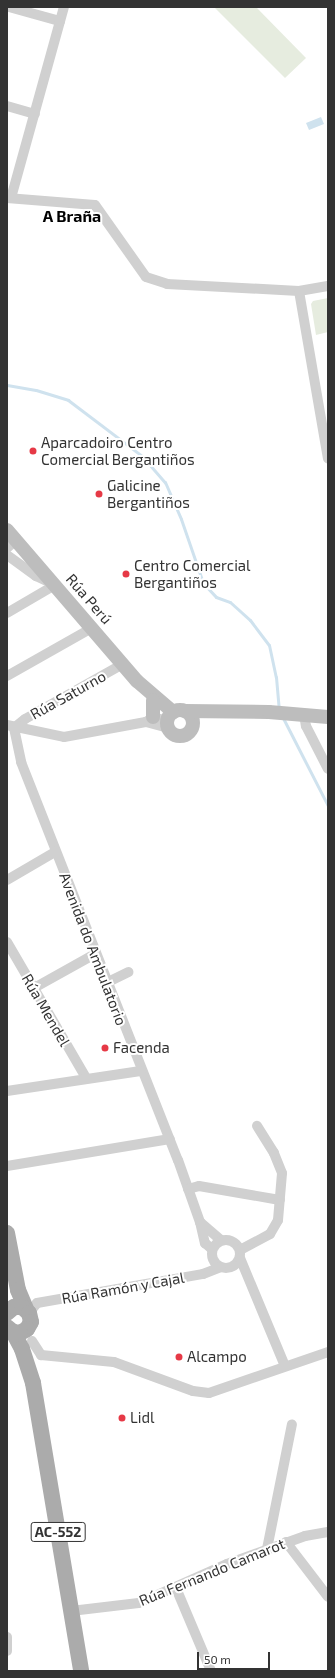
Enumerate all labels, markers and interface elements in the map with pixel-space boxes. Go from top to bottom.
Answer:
district label: A Braña [43,206,101,226]
place label: Aparcadoiro Centro Comercial Bergantiños [41,433,195,468]
marker: Aparcadoiro Centro Comercial Bergantiños [28,446,38,456]
place label: Galicine Bergantiños [107,476,190,511]
marker: Galicine Bergantiños [94,489,104,499]
place label: Centro Comercial Bergantiños [134,556,251,591]
marker: Centro Comercial Bergantiños [121,569,131,579]
street label: Rúa Perú [62,570,116,628]
street label: Rúa Saturno [27,667,109,723]
street label: Avenida do Ambulatorio [55,870,131,1028]
street label: Rúa Mendel [18,971,74,1049]
place label: Facenda [113,1039,170,1057]
marker: Facenda [100,1043,110,1053]
street label: Rúa Ramón y Cajal [60,1268,186,1308]
place label: Alcampo [187,1348,247,1366]
marker: Alcampo [174,1352,184,1362]
place label: Lidl [130,1409,154,1427]
marker: Lidl [117,1413,127,1423]
road number: AC-552 [30,1520,86,1544]
street label: Rúa Fernando Camarot [136,1535,288,1609]
scale bar [199,1644,272,1670]
text: 50 m [204,1652,231,1666]

